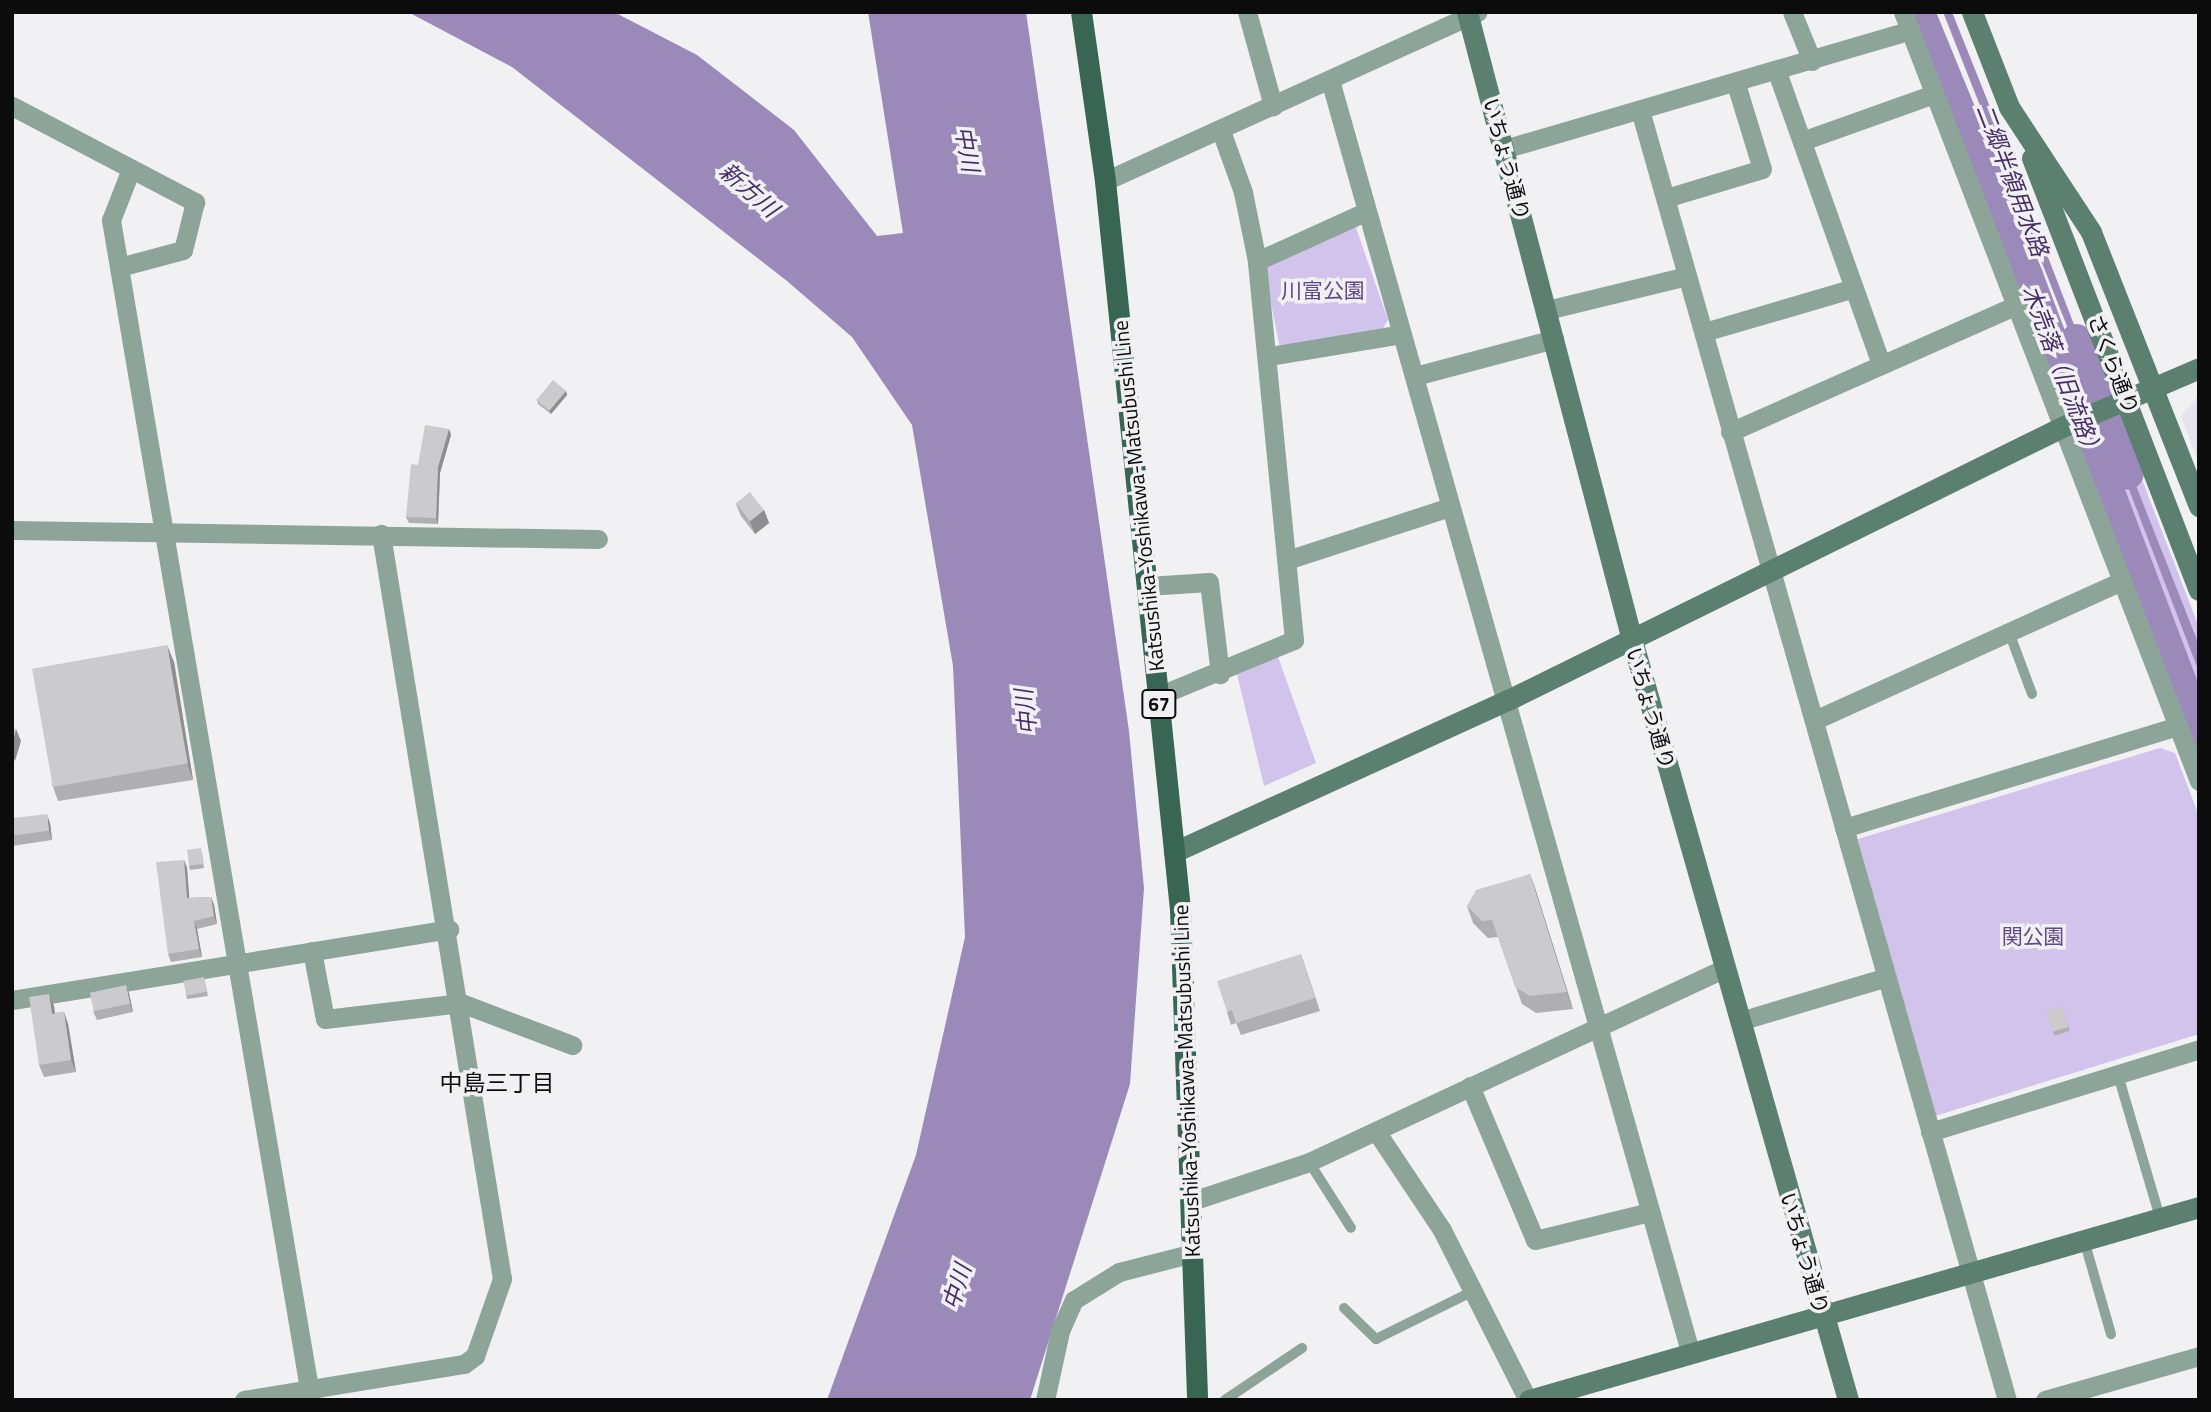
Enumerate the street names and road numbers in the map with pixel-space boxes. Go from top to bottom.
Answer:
street label: いちょう通り [1479,95,1535,223]
street label: さくら通り [2083,310,2145,418]
street label: Katsushika-Yoshikawa-Matsubushi Line [1107,319,1169,673]
street label: いちょう通り [1622,644,1680,772]
road number: 67 [1140,688,1178,720]
street label: Katsushika-Yoshikawa-Matsubushi Line [1167,904,1205,1258]
street label: いちょう通り [1776,1189,1834,1317]

